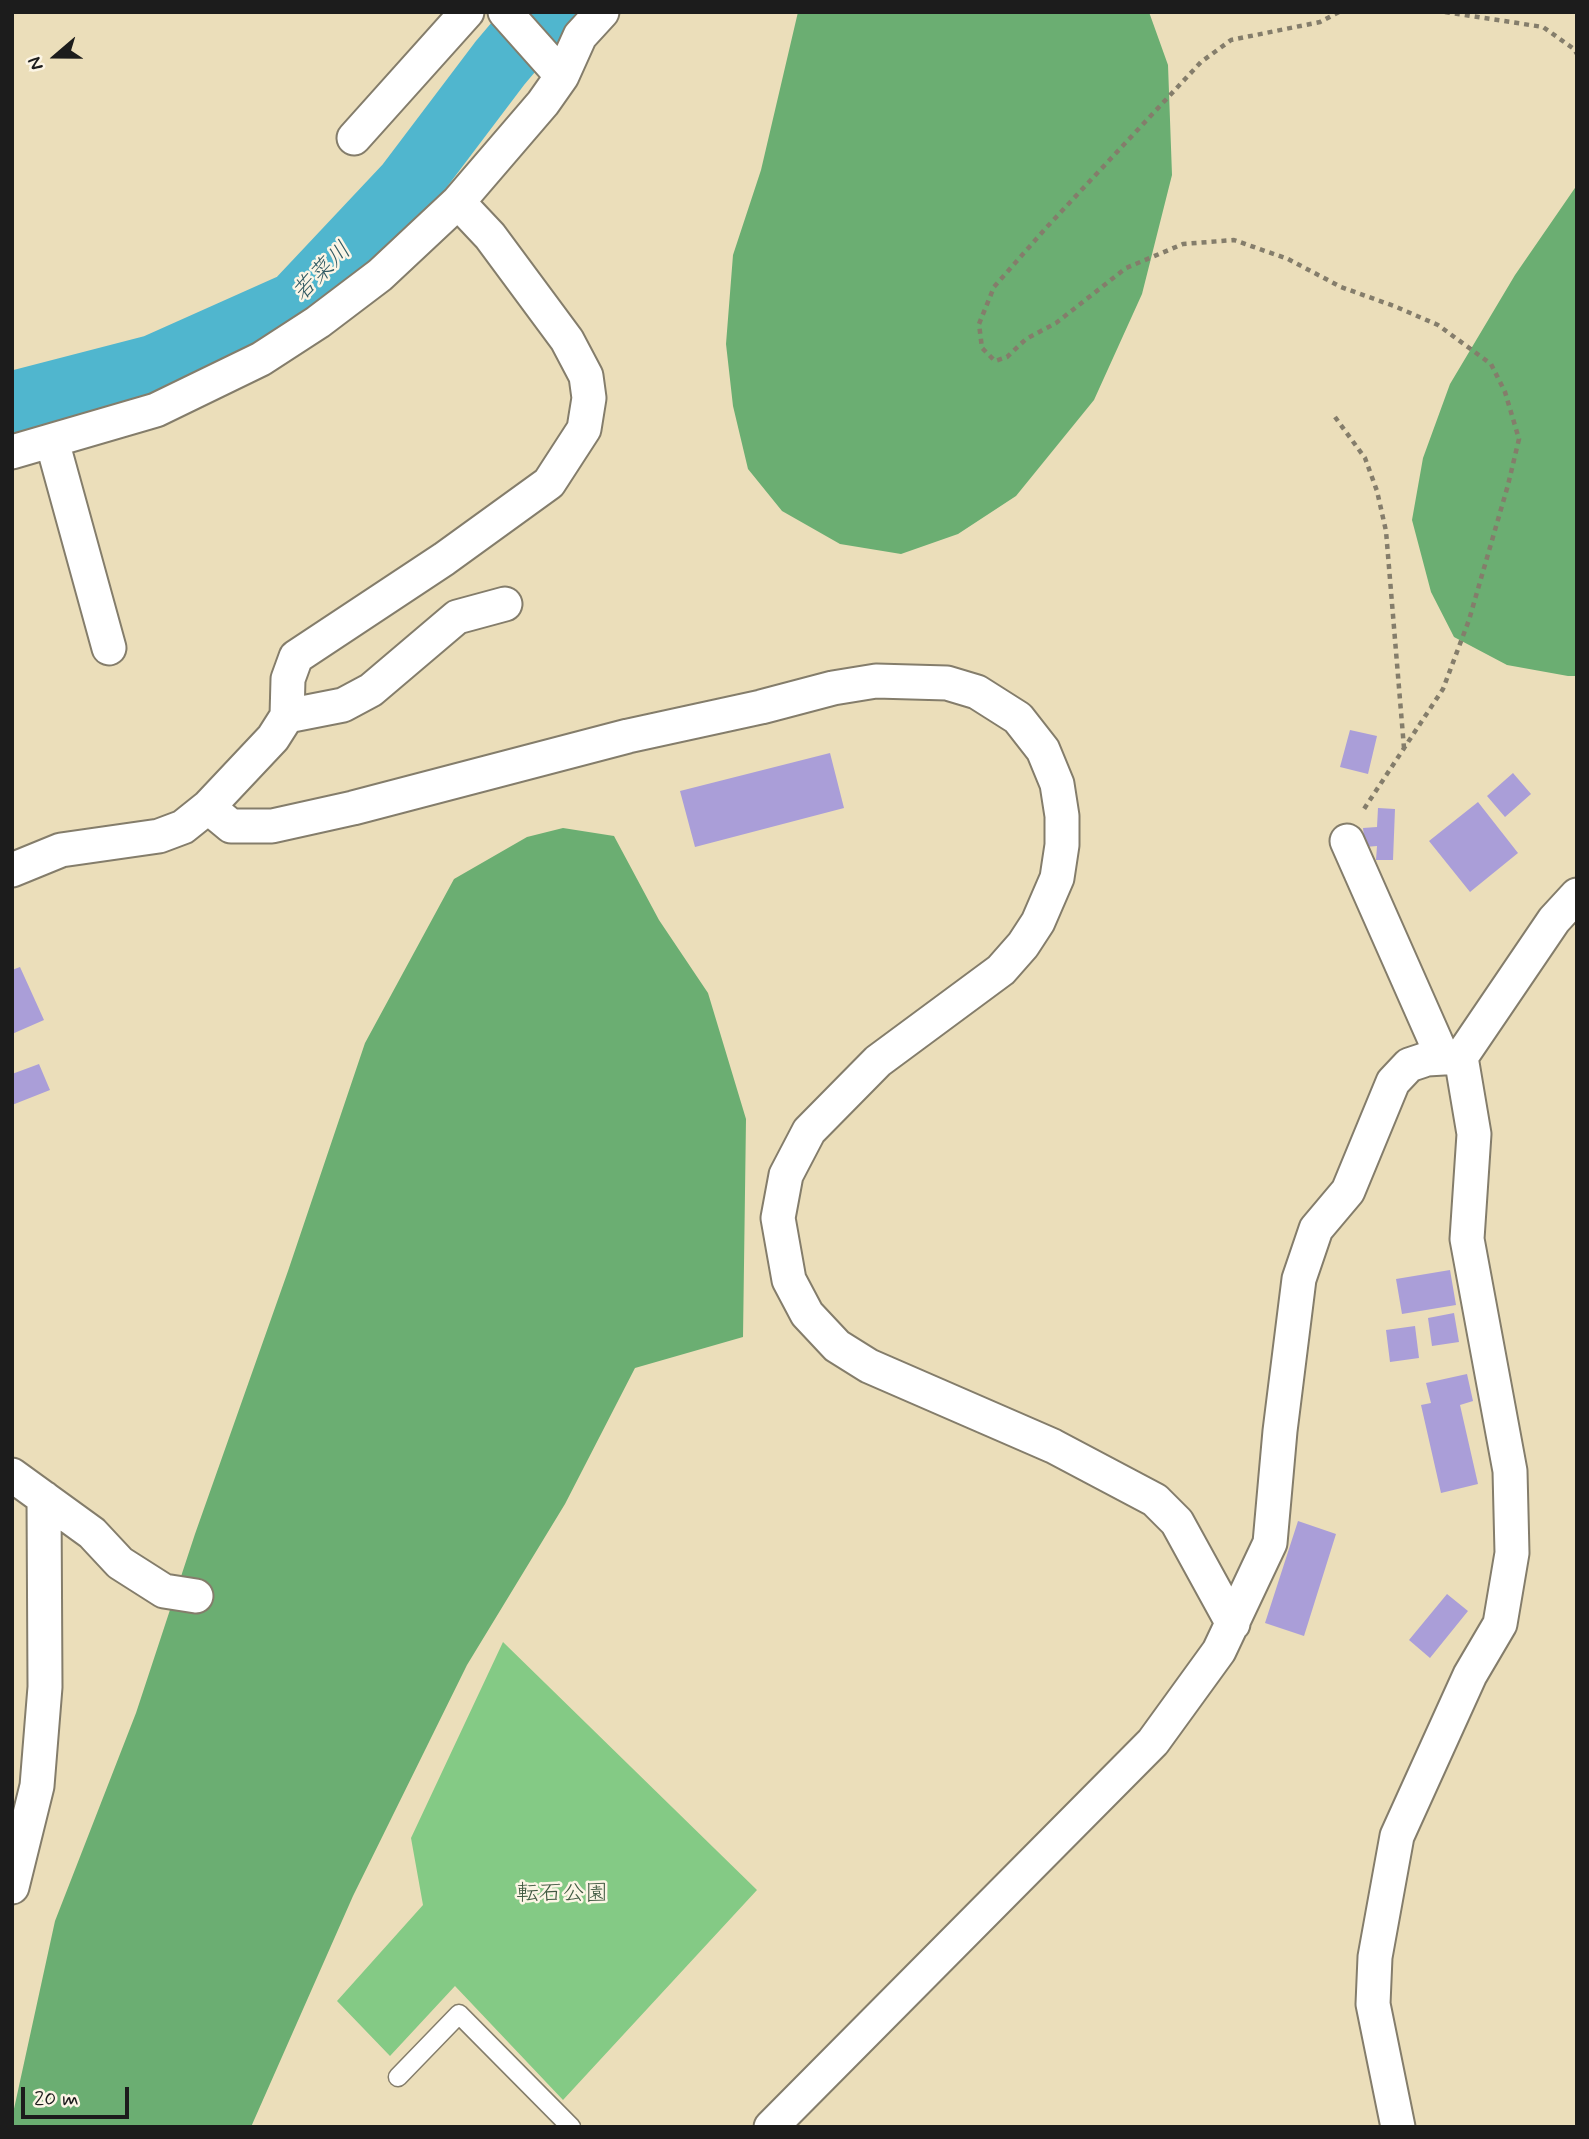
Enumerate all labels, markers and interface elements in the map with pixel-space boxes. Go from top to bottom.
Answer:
north arrow [21,21,91,91]
text: N [22,53,50,74]
water label: 若菜川 [287,237,359,309]
park label: 転石公園 [516,1881,608,1909]
scale bar [24,2072,133,2116]
text: 20 m [34,2085,79,2113]

